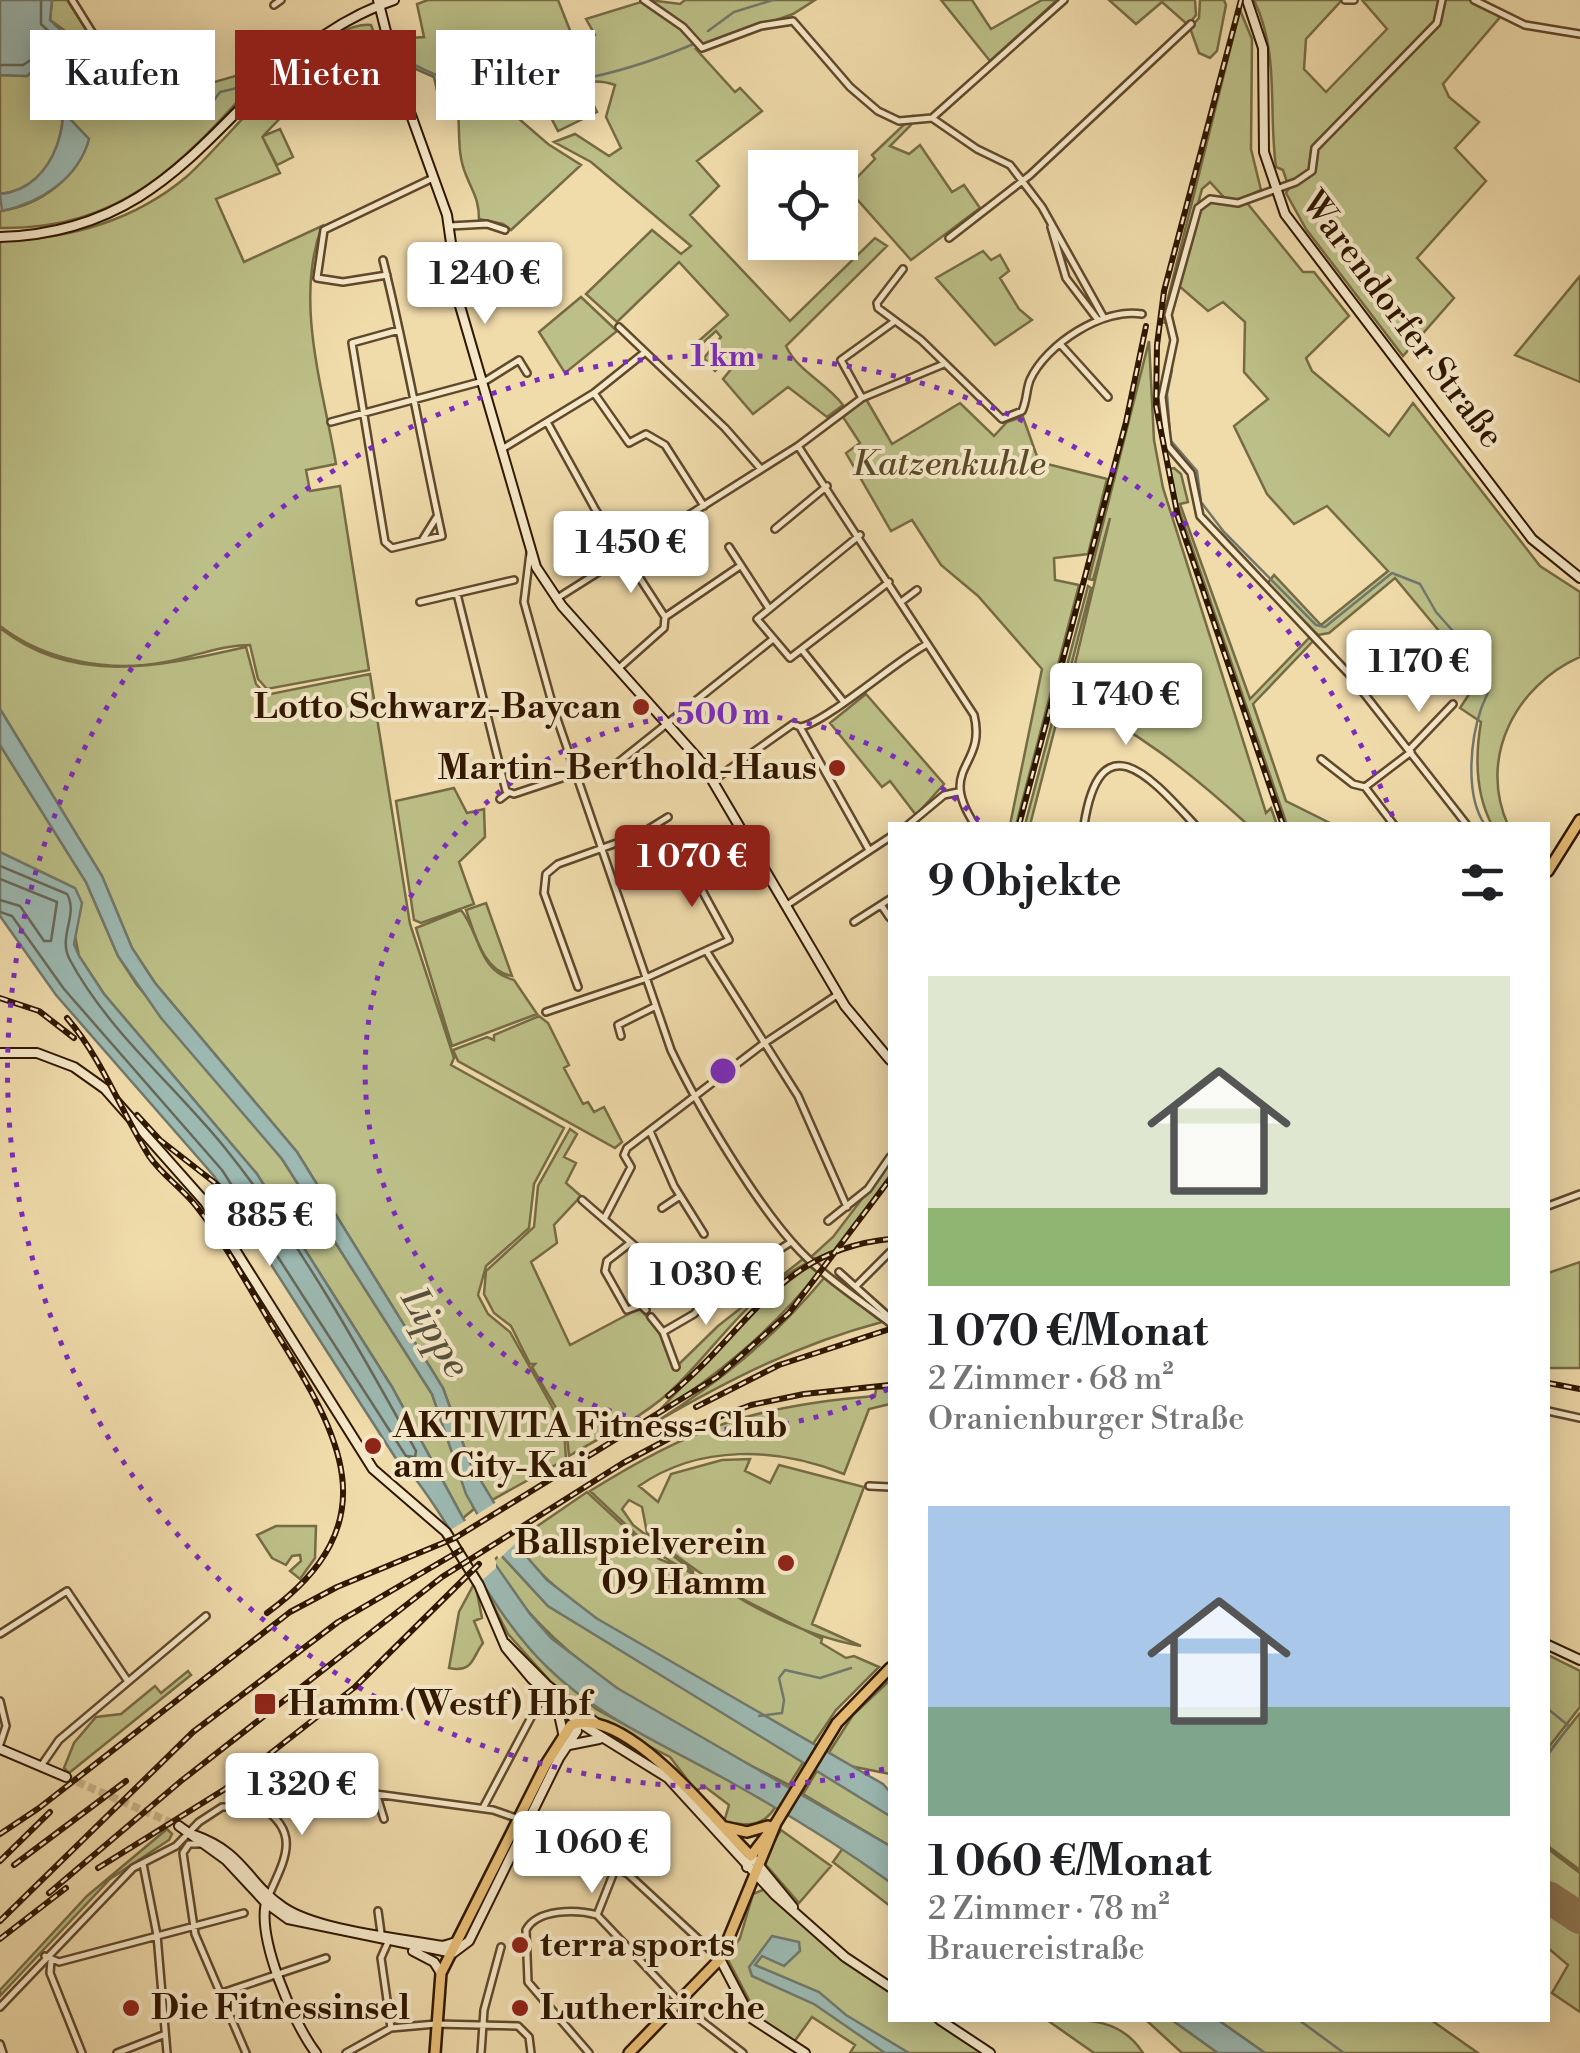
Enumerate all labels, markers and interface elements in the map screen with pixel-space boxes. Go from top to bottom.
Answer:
chip: Kaufen [30,30,215,120]
chip: Mieten [235,30,416,120]
chip: Filter [436,30,595,120]
map controls [748,150,858,260]
button: locate [748,150,858,260]
street label: Warendorfer Straße [1291,182,1513,457]
pin: 1 240 € [393,242,577,327]
text: 1 240 € [429,254,541,294]
text: 1 km [690,338,756,376]
park label: Katzenkuhle [852,443,1046,486]
pin: 1 450 € [539,511,723,596]
text: 1 450 € [576,523,686,563]
pin: 1 170 € [1327,630,1511,715]
text: 1 170 € [1368,642,1470,682]
pin: 1 740 € [1034,663,1218,748]
text: 1 740 € [1072,675,1180,715]
place label: Lotto Schwarz-Baycan [254,686,622,729]
marker: Lotto Schwarz-Baycan [630,696,652,718]
text: 500 m [676,696,770,734]
place label: Martin-Berthold-Haus [437,747,817,790]
marker: Martin-Berthold-Haus [826,757,848,779]
pin: 1 070 € [600,825,784,910]
text: 1 070 € [637,837,747,877]
icon: filters [1455,855,1510,910]
text: 9 Objekte [928,856,1122,909]
icon: home [1129,1041,1309,1221]
centre of rings [705,1053,741,1089]
pin: 885 € [200,1184,340,1269]
text: 885 € [227,1196,313,1236]
pin: 1 030 € [614,1243,798,1328]
text: 1 030 € [650,1255,762,1295]
water label: Lippe [390,1279,480,1386]
text: 1 070 €/Monat [928,1306,1208,1359]
text: 2 Zimmer · 68 m² [928,1359,1174,1399]
text: Oranienburger Straße [928,1399,1244,1439]
place label: AKTIVITA Fitness-Club am City-Kai [392,1405,788,1488]
marker: AKTIVITA Fitness-Club am City-Kai [362,1435,384,1457]
place label: Ballspielverein 09 Hamm [515,1522,767,1605]
marker: Ballspielverein 09 Hamm [775,1552,797,1574]
icon: home [1129,1571,1309,1751]
place label: Hamm (Westf) Hbf [288,1683,594,1726]
marker: Hamm (Westf) Hbf [252,1691,278,1717]
pin: 1 320 € [210,1753,394,1838]
text: 1 320 € [248,1765,356,1805]
pin: 1 060 € [500,1811,684,1896]
text: 1 060 € [535,1823,649,1863]
text: 1 060 €/Monat [928,1836,1212,1889]
text: 2 Zimmer · 78 m² [928,1889,1170,1929]
place label: terra sports [540,1924,735,1967]
text: Brauereistraße [928,1929,1145,1969]
marker: terra sports [509,1934,531,1956]
place label: Die Fitnessinsel [151,1987,410,2030]
place label: Lutherkirche [540,1987,765,2030]
marker: Die Fitnessinsel [120,1997,142,2019]
marker: Lutherkirche [509,1997,531,2019]

